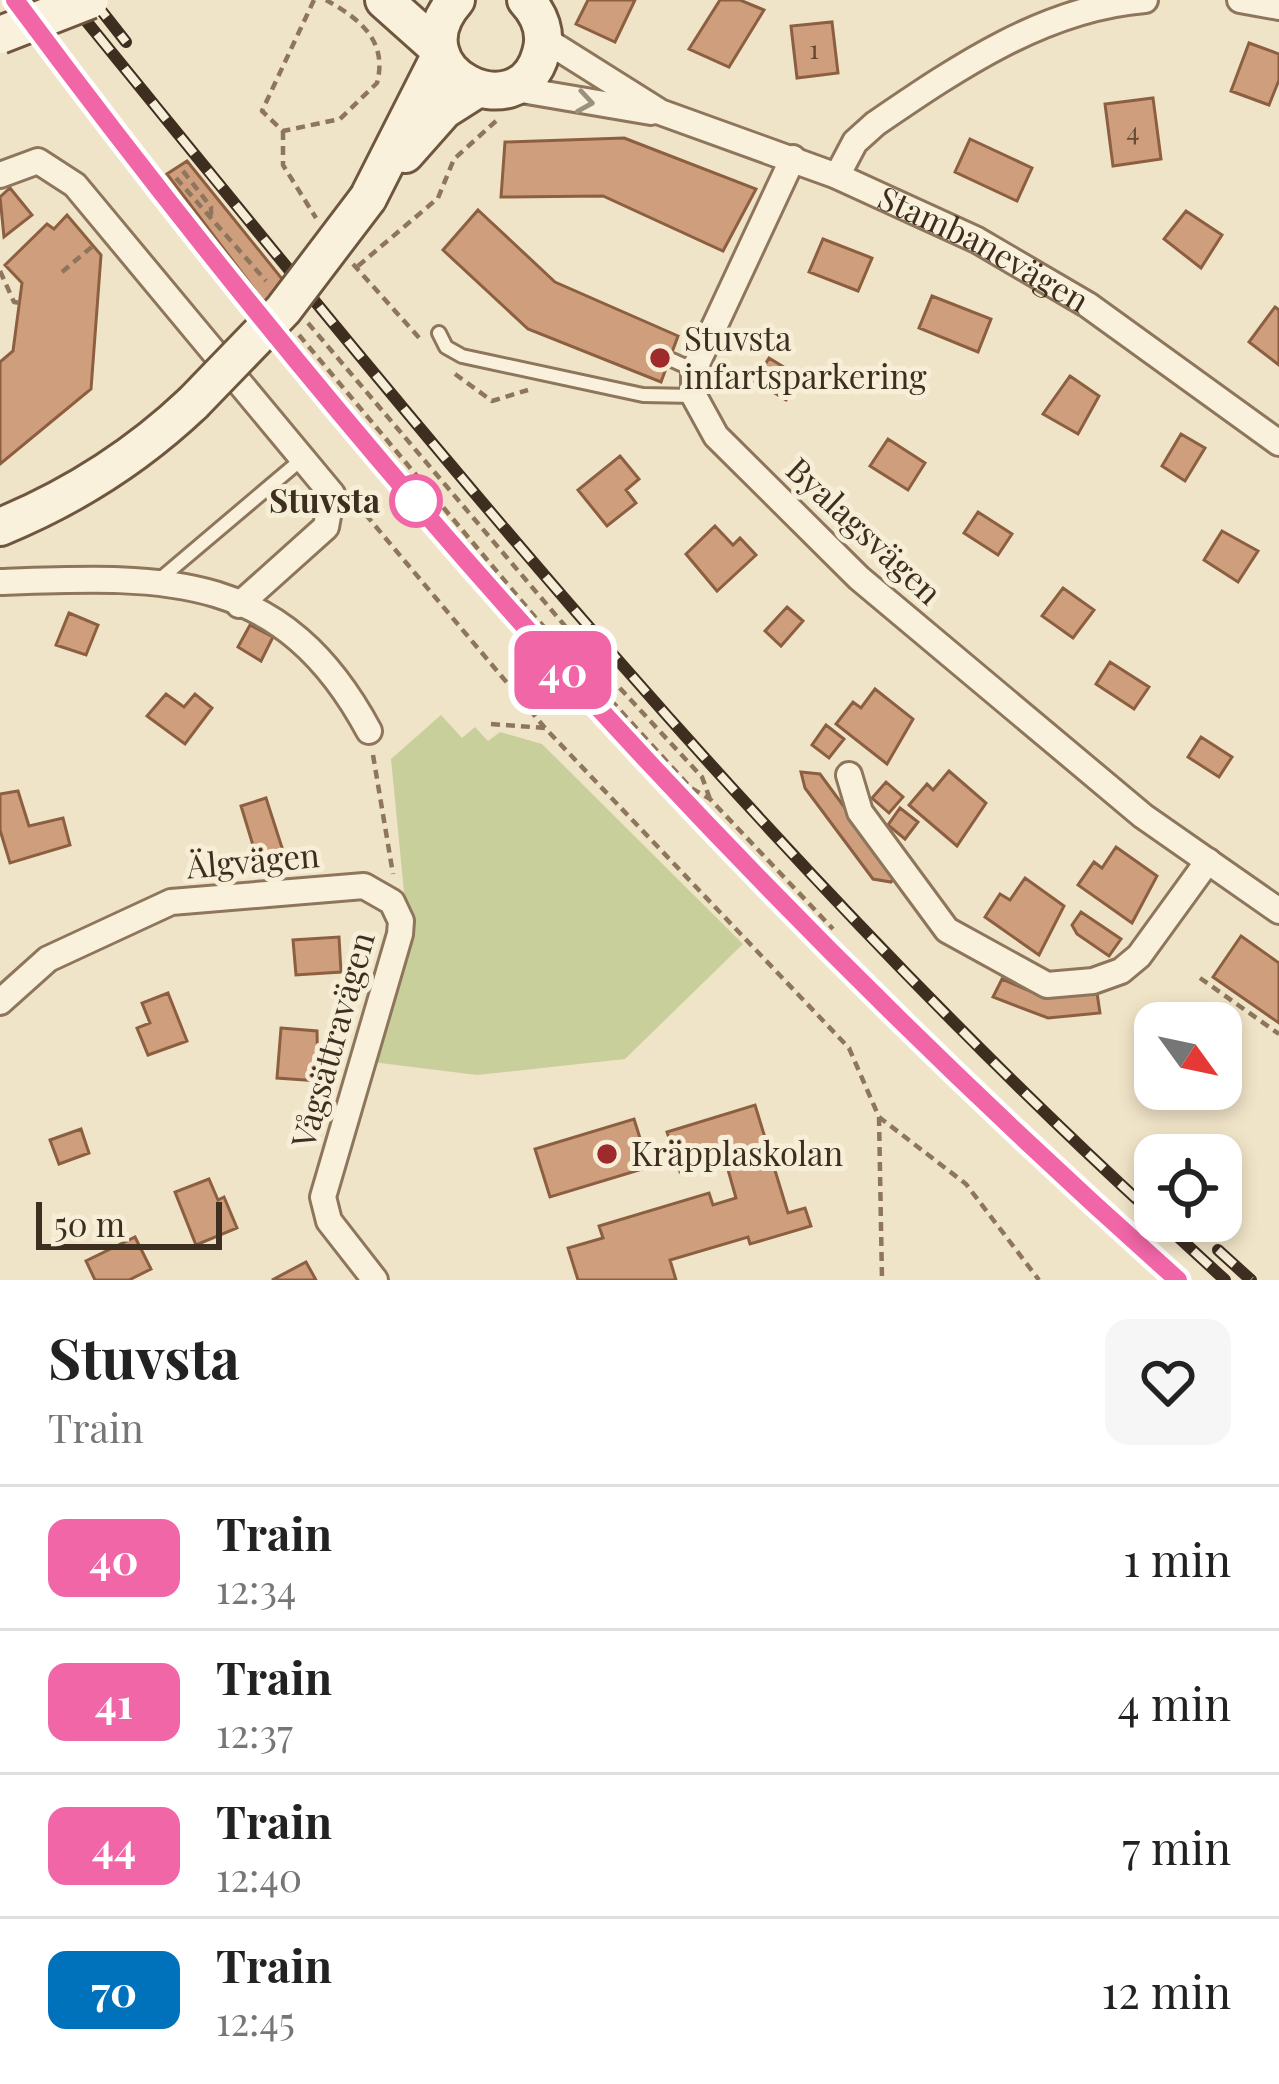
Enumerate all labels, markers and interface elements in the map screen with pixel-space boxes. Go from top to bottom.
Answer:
house number: 1 [809,30,819,66]
one-way arrow [575,88,595,113]
house number: 4 [1126,112,1140,148]
street label: Stambanevägen [872,174,1098,321]
place label: Stuvsta infartsparkering [684,315,927,397]
marker: Stuvsta infartsparkering [647,345,673,371]
street label: Byalagsvägen [778,446,953,613]
marker: Stuvsta [391,476,441,526]
place label: Stuvsta [269,477,380,521]
line badge: 40 [509,631,617,709]
text: 40 [538,642,588,698]
street label: Älgvägen [184,831,321,887]
street label: Vågsättravägen [279,926,383,1153]
north arrow [1134,1002,1242,1110]
map controls [1134,1002,1242,1242]
place label: Kräpplaskolan [631,1130,844,1174]
button: locate [1134,1134,1242,1242]
marker: Kräpplaskolan [594,1141,620,1167]
scale bar [36,1196,222,1249]
text: 50 m [54,1201,125,1245]
text: Stuvsta [48,1318,240,1394]
button: heart [1105,1319,1231,1445]
text: Train [48,1401,144,1453]
text: Train [216,1502,332,1562]
text: 1 min [1123,1528,1231,1588]
text: 40 [89,1530,139,1586]
text: 12:34 [216,1562,296,1614]
text: Train [216,1646,332,1706]
text: 4 min [1118,1672,1231,1732]
text: 41 [95,1674,133,1730]
text: 12:37 [216,1706,293,1758]
text: Train [216,1790,332,1850]
text: 7 min [1122,1816,1231,1876]
text: 44 [92,1818,136,1874]
text: 12:40 [216,1850,302,1902]
text: Train [216,1934,332,1994]
text: 12 min [1102,1960,1231,2020]
text: 70 [91,1962,137,2018]
text: 12:45 [216,1994,295,2046]

